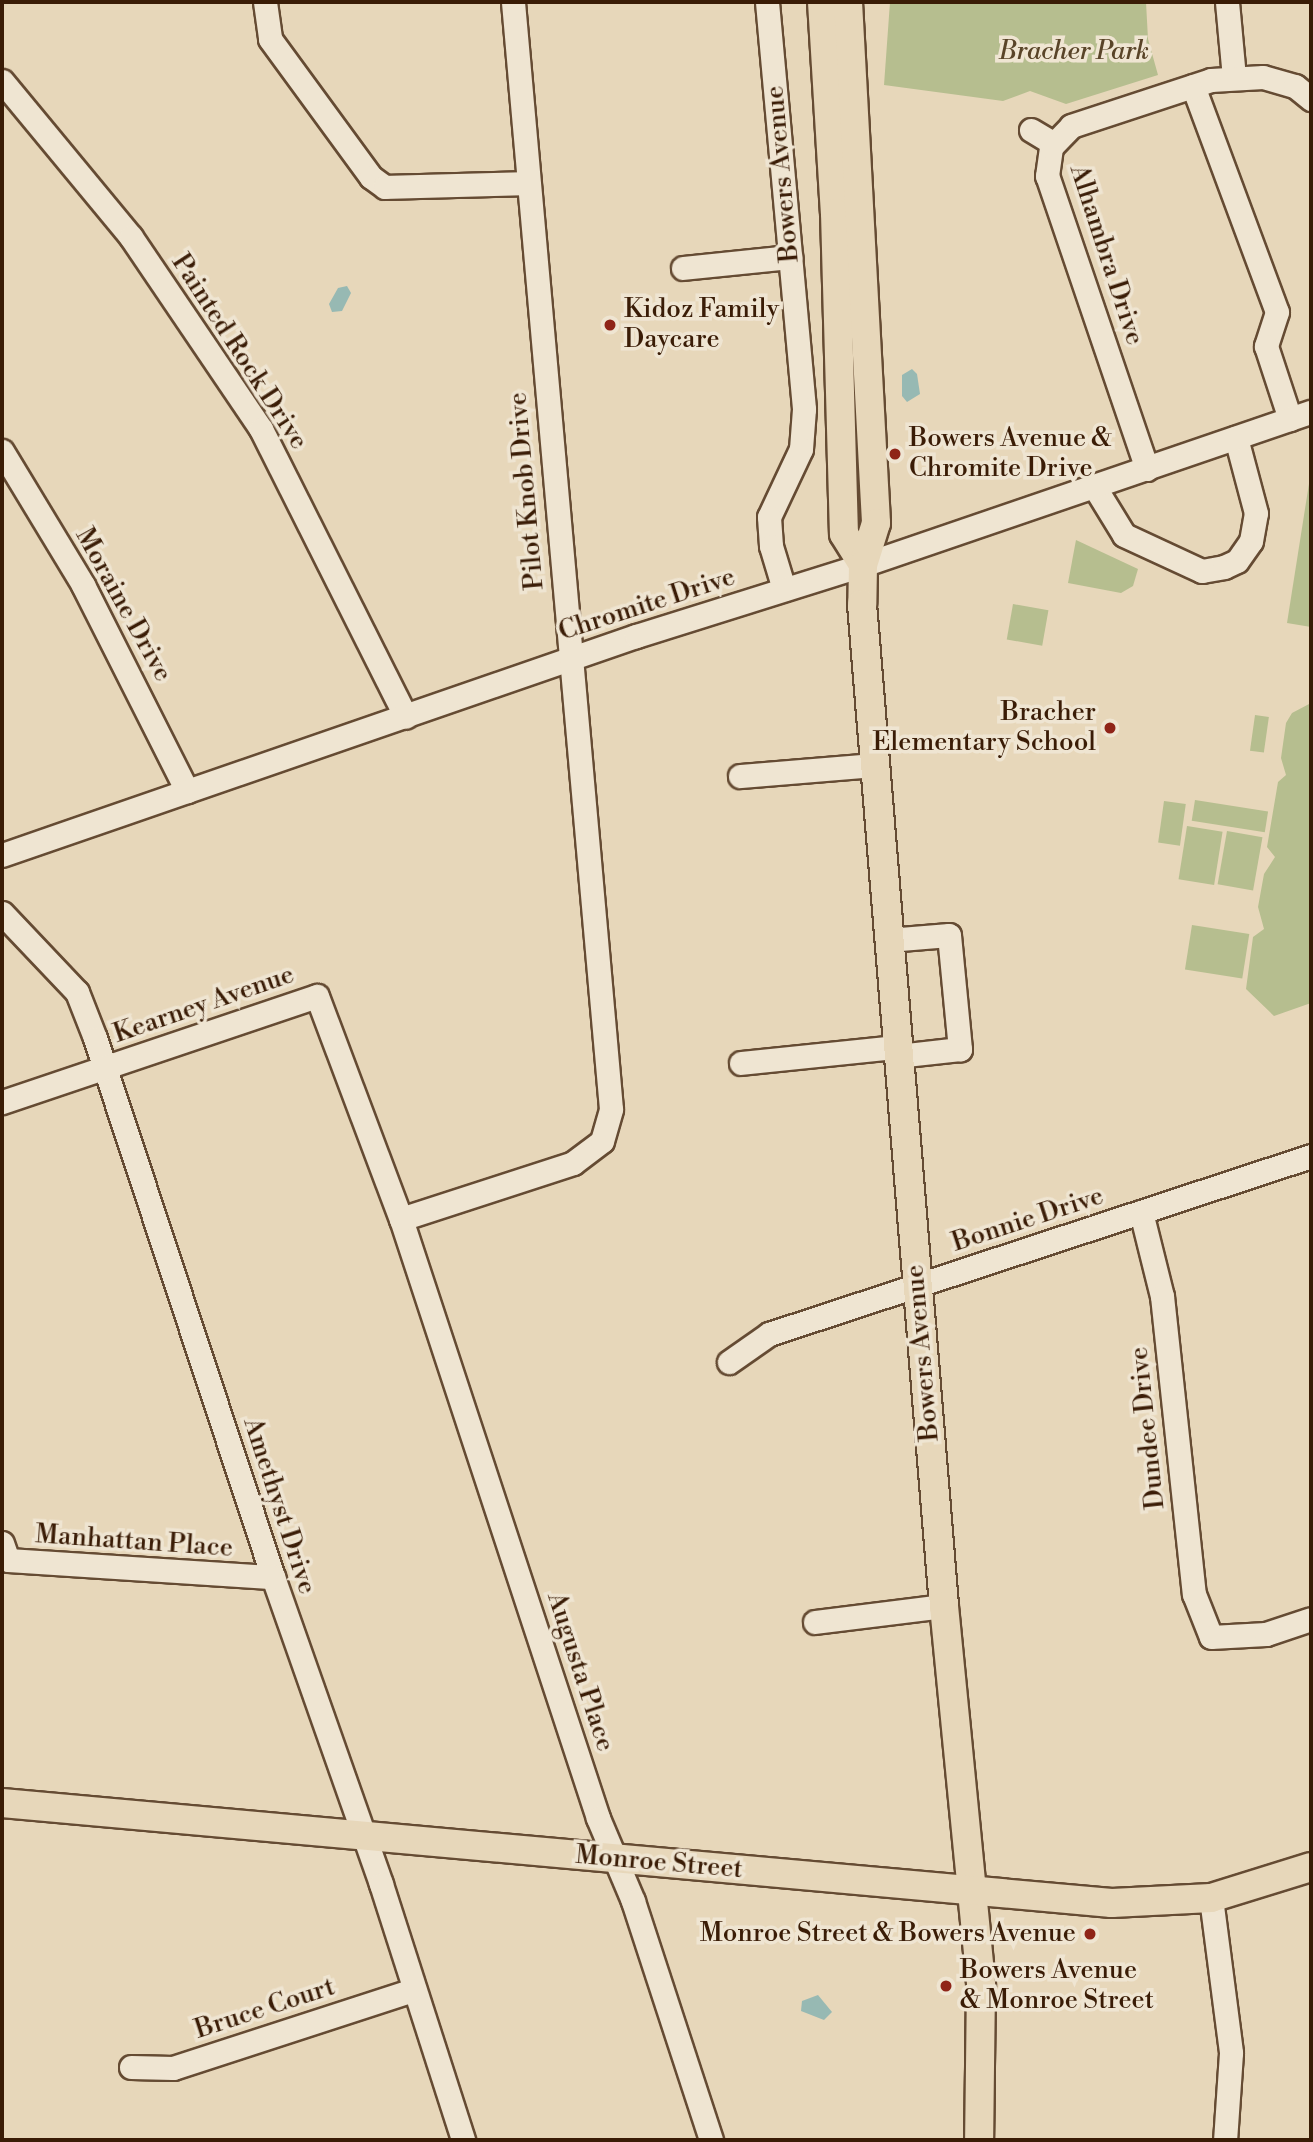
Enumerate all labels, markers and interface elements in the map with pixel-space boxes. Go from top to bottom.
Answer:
park label: Bracher Park [999,36,1149,68]
street label: Bowers Avenue [760,84,806,264]
street label: Alhambra Drive [1062,161,1150,349]
street label: Painted Rock Drive [164,249,314,455]
place label: Kidoz Family Daycare [624,294,779,356]
marker: Kidoz Family Daycare [602,317,618,333]
street label: Pilot Knob Drive [503,391,551,591]
place label: Bowers Avenue & Chromite Drive [909,423,1112,485]
marker: Bowers Avenue & Chromite Drive [887,446,903,462]
street label: Moraine Drive [68,523,178,687]
street label: Chromite Drive [555,562,739,648]
place label: Bracher Elementary School [873,697,1096,758]
marker: Bracher Elementary School [1102,720,1118,736]
street label: Kearney Avenue [110,959,298,1051]
street label: Bonnie Drive [948,1181,1108,1259]
street label: Bowers Avenue [900,1263,946,1443]
street label: Dundee Drive [1124,1345,1172,1511]
street label: Amethyst Drive [236,1414,322,1598]
street label: Manhattan Place [34,1520,234,1564]
street label: Augusta Place [540,1589,620,1755]
street label: Monroe Street [574,1840,744,1886]
place label: Monroe Street & Bowers Avenue [700,1918,1076,1950]
marker: Monroe Street & Bowers Avenue [1082,1926,1098,1942]
place label: Bowers Avenue & Monroe Street [960,1955,1154,2016]
street label: Bruce Court [191,1972,339,2046]
marker: Bowers Avenue & Monroe Street [938,1978,954,1994]

